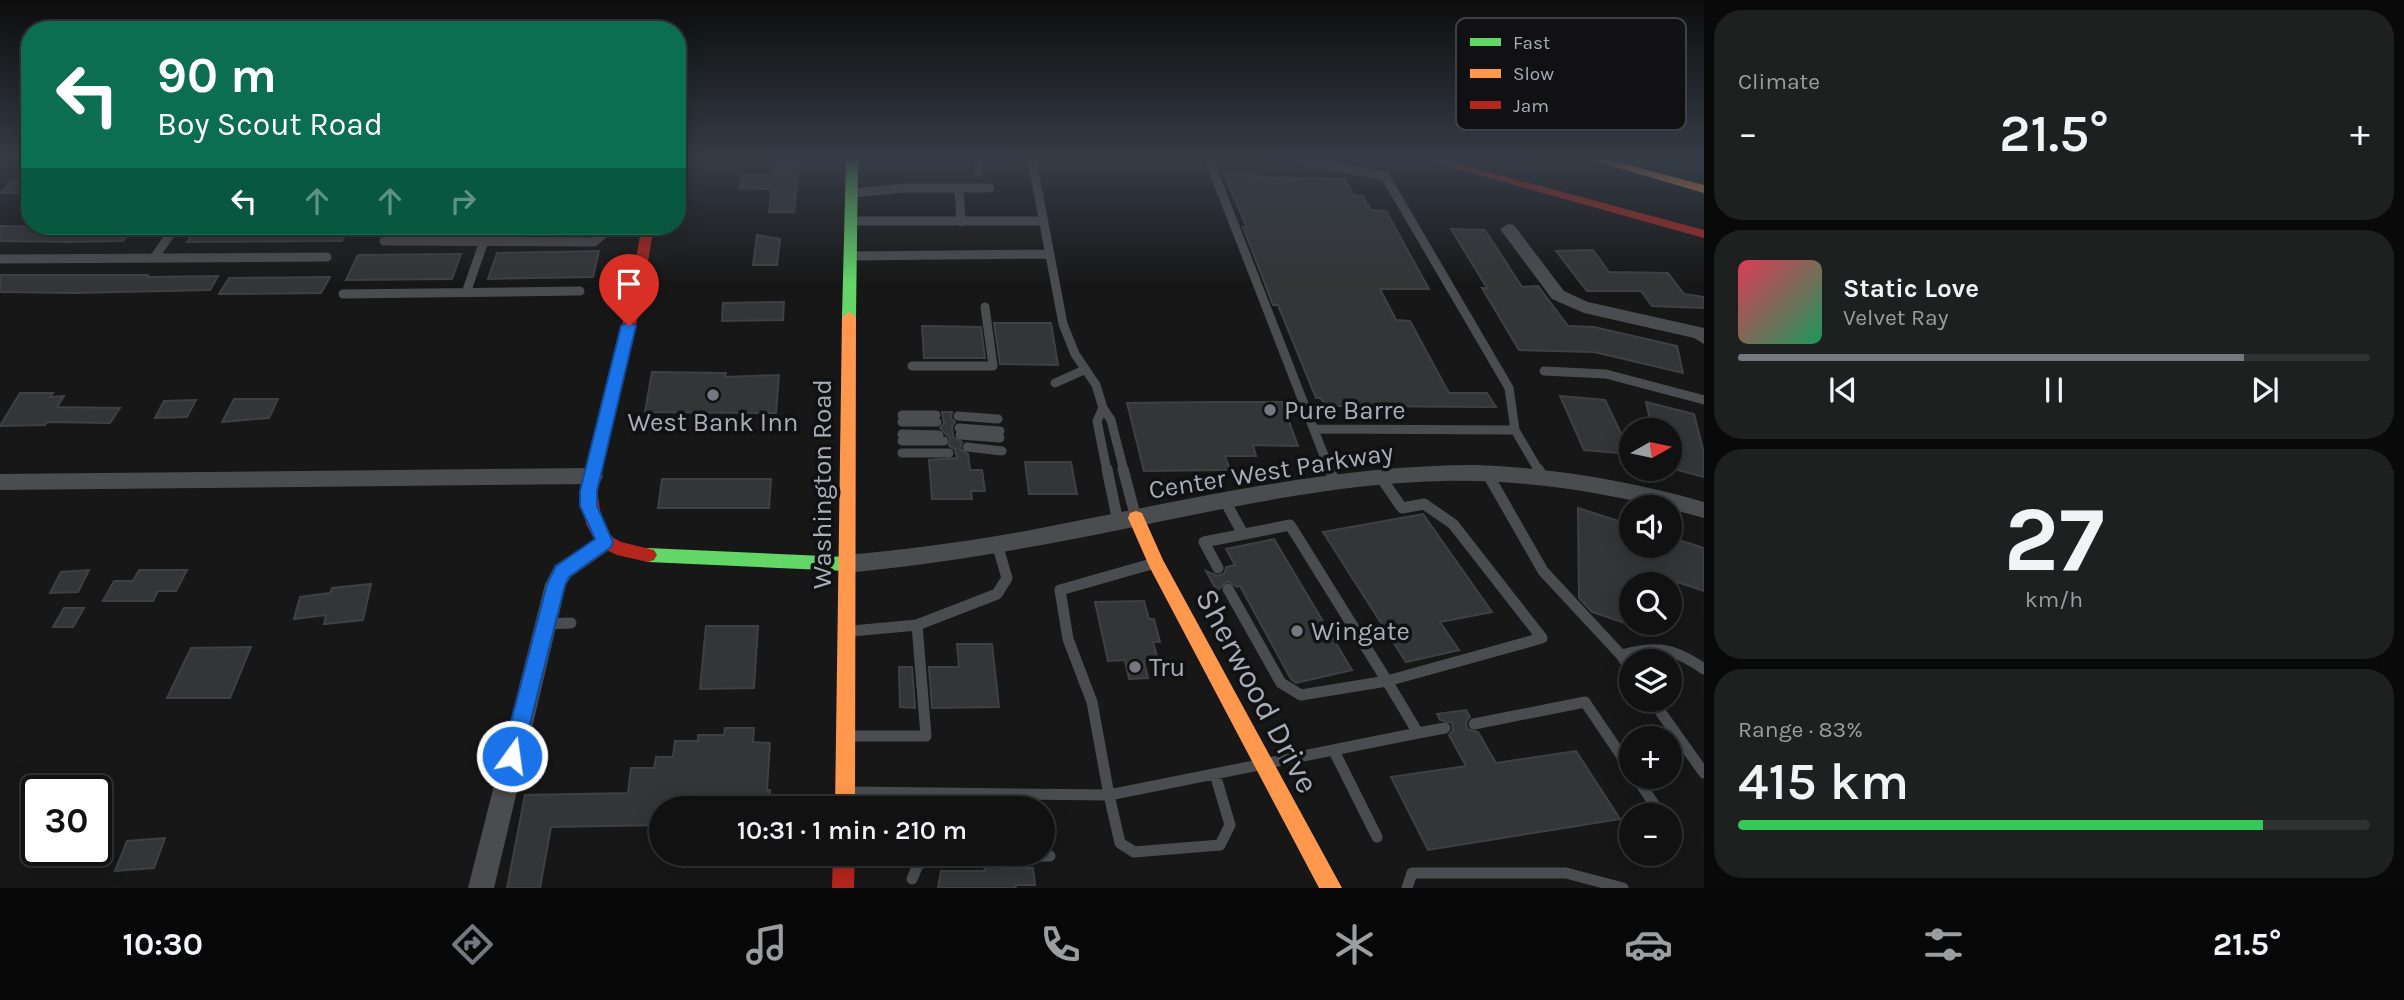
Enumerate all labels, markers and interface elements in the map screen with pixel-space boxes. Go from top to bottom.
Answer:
legend [1456,18,1686,130]
text: Fast [1513,32,1550,54]
text: 90 m [157,47,277,104]
icon: left [42,49,133,140]
text: Slow [1513,63,1554,85]
text: Climate [1738,68,1820,95]
text: Jam [1513,95,1549,117]
text: 21.5° [1999,103,2109,164]
text: Boy Scout Road [157,106,383,143]
text: − [1738,111,1758,156]
text: + [2350,111,2370,156]
icon: left [225,182,263,220]
icon: ahead [298,182,336,220]
icon: ahead [371,182,409,220]
icon: right [444,182,482,220]
pin [599,254,659,326]
icon: arrive [610,265,648,303]
text: Static Love [1843,273,1979,304]
text: Velvet Ray [1843,304,1948,331]
icon: previous [1824,371,1862,409]
icon: pause [2035,371,2073,409]
icon: next [2246,371,2284,409]
street label: Washington Road [807,379,838,589]
marker: West Bank Inn [705,387,721,403]
place label: Pure Barre [1284,395,1406,426]
marker: Pure Barre [1262,402,1278,418]
place label: West Bank Inn [627,407,799,438]
north arrow [1619,418,1682,481]
map controls [1619,418,1682,866]
street label: Center West Parkway [1147,436,1395,506]
text: 27 [2004,487,2104,593]
button: sound [1619,495,1682,558]
button: search [1619,572,1682,635]
street label: Sherwood Drive [1188,582,1326,800]
text: km/h [2025,586,2083,613]
place label: Wingate [1311,616,1410,647]
marker: Wingate [1289,623,1305,639]
button: layers [1619,649,1682,712]
place label: Tru [1149,652,1185,683]
marker: Tru [1127,659,1143,675]
text: Range · 83% [1738,716,1863,743]
position arrow [475,719,549,793]
button: + [1619,726,1682,789]
text: 415 km [1738,751,1909,812]
speed limit sign: 30 [21,775,112,866]
button: − [1619,803,1682,866]
text: 10:31 · 1 min · 210 m [737,815,967,846]
icon: directions [448,920,497,969]
icon: music [742,920,791,969]
icon: phone [1036,920,1085,969]
icon: climate [1330,920,1379,969]
icon: car [1624,920,1673,969]
icon: filters [1919,920,1968,969]
text: 10:30 [123,926,203,963]
text: 21.5° [2213,926,2281,963]

